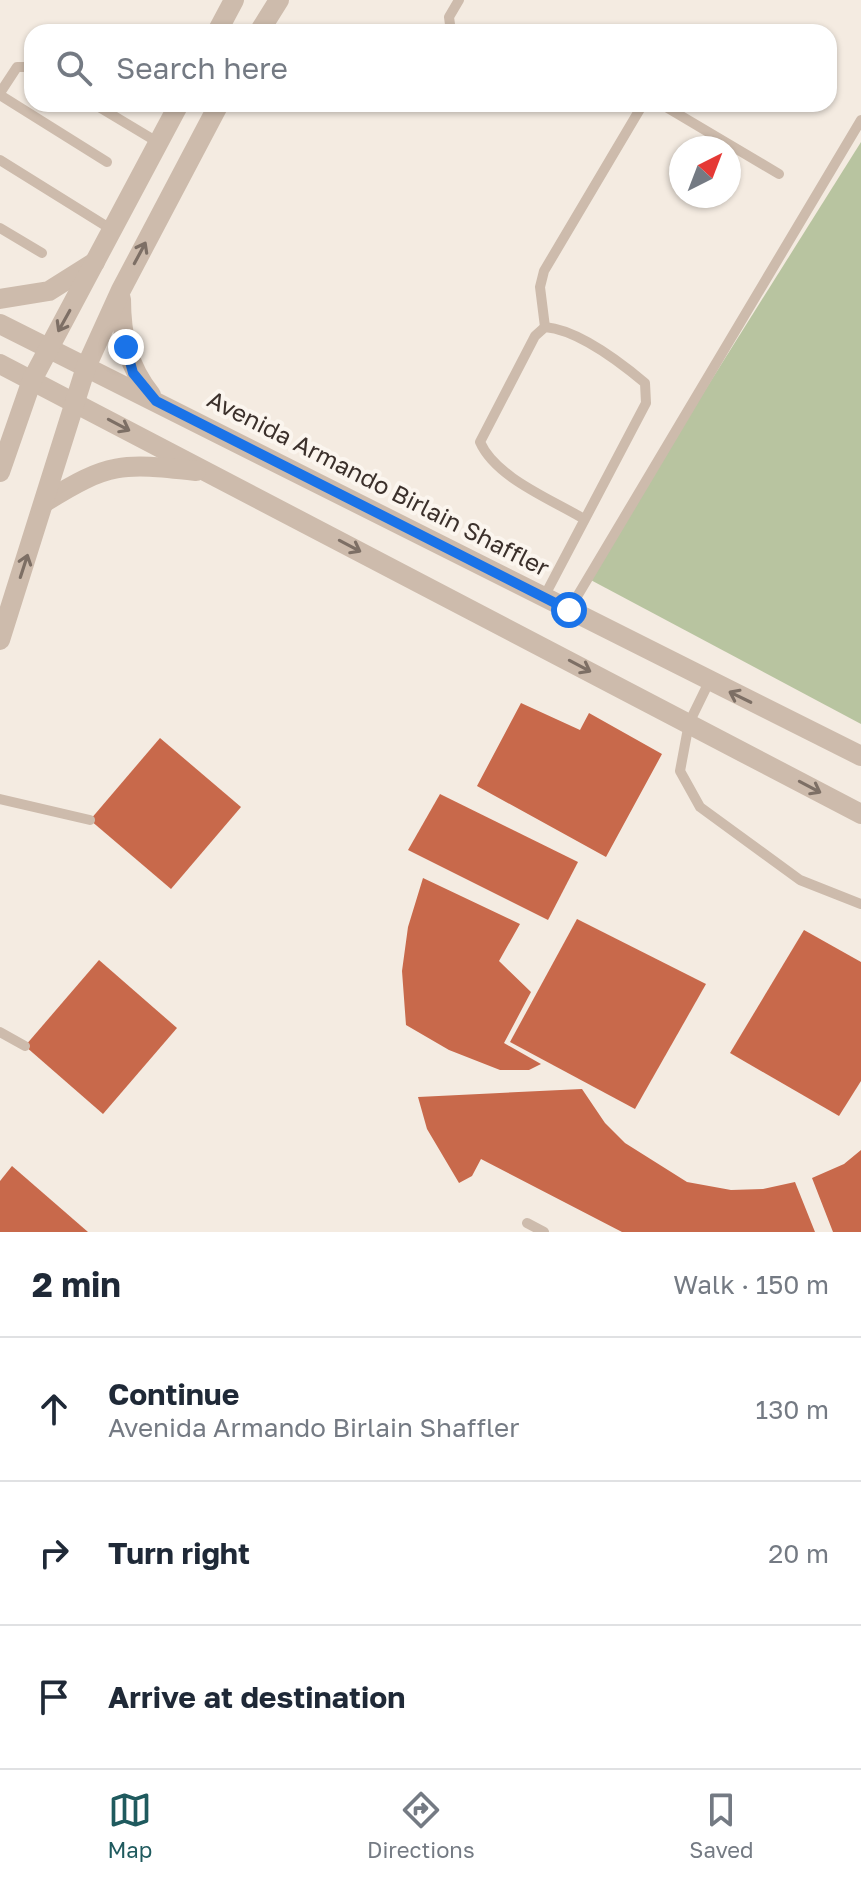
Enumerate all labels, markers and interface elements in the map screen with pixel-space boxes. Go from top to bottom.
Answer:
search box [24,24,837,112]
icon: search [52,46,96,90]
text: Search here [116,50,288,86]
north arrow [669,136,741,208]
one-way arrow [132,242,148,266]
one-way arrow [56,309,71,333]
route end [108,329,144,365]
street label: Avenida Armando Birlain Shaffler [203,384,554,582]
one-way arrow [107,418,131,433]
one-way arrow [337,538,361,554]
one-way arrow [18,554,32,579]
route start [551,592,587,628]
one-way arrow [568,658,592,674]
one-way arrow [729,689,753,705]
one-way arrow [798,779,822,795]
text: 2 min [32,1264,121,1304]
text: Walk · 150 m [673,1269,829,1300]
text: Continue [108,1376,239,1412]
icon: ahead [32,1387,76,1431]
text: 130 m [756,1394,829,1425]
text: Avenida Armando Birlain Shaffler [108,1412,519,1443]
icon: right [32,1531,76,1575]
text: Turn right [108,1535,250,1571]
text: 20 m [768,1538,829,1569]
icon: arrive [32,1675,76,1719]
text: Arrive at destination [108,1679,405,1715]
tab: Map [107,1788,152,1863]
tab: Directions [367,1788,475,1863]
tab: Saved [689,1788,754,1863]

